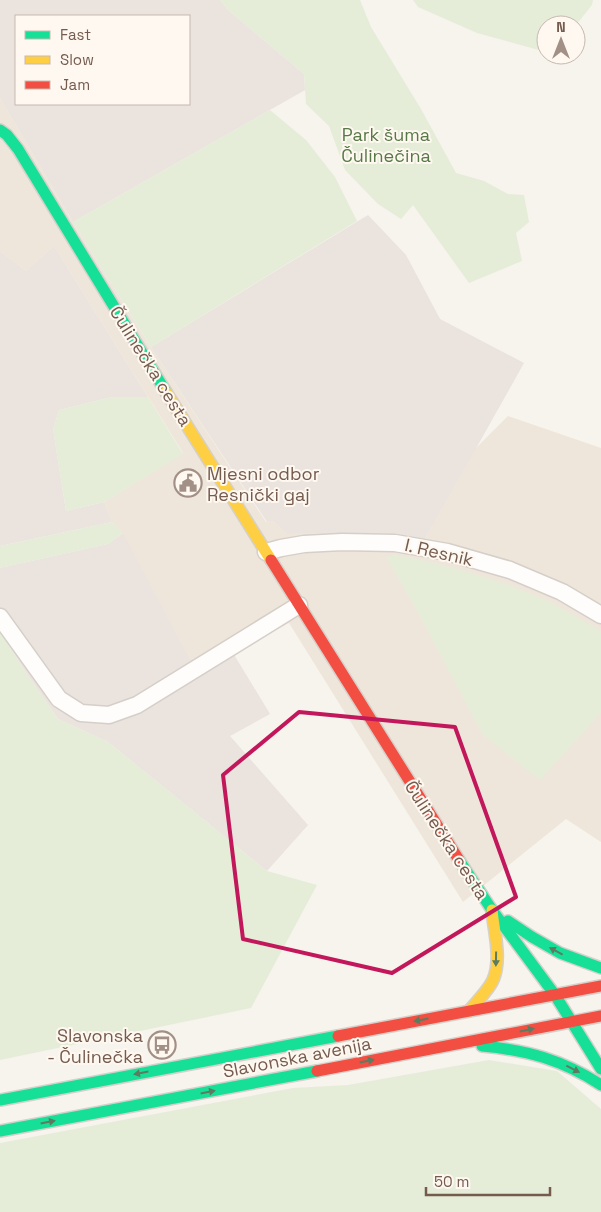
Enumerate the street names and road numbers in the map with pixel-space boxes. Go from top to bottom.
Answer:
street label: Čulinečka cesta [105,302,197,430]
street label: I. Resnik [403,533,476,571]
street label: Čulinečka cesta [400,776,494,904]
street label: Slavonska avenija [221,1031,373,1083]

